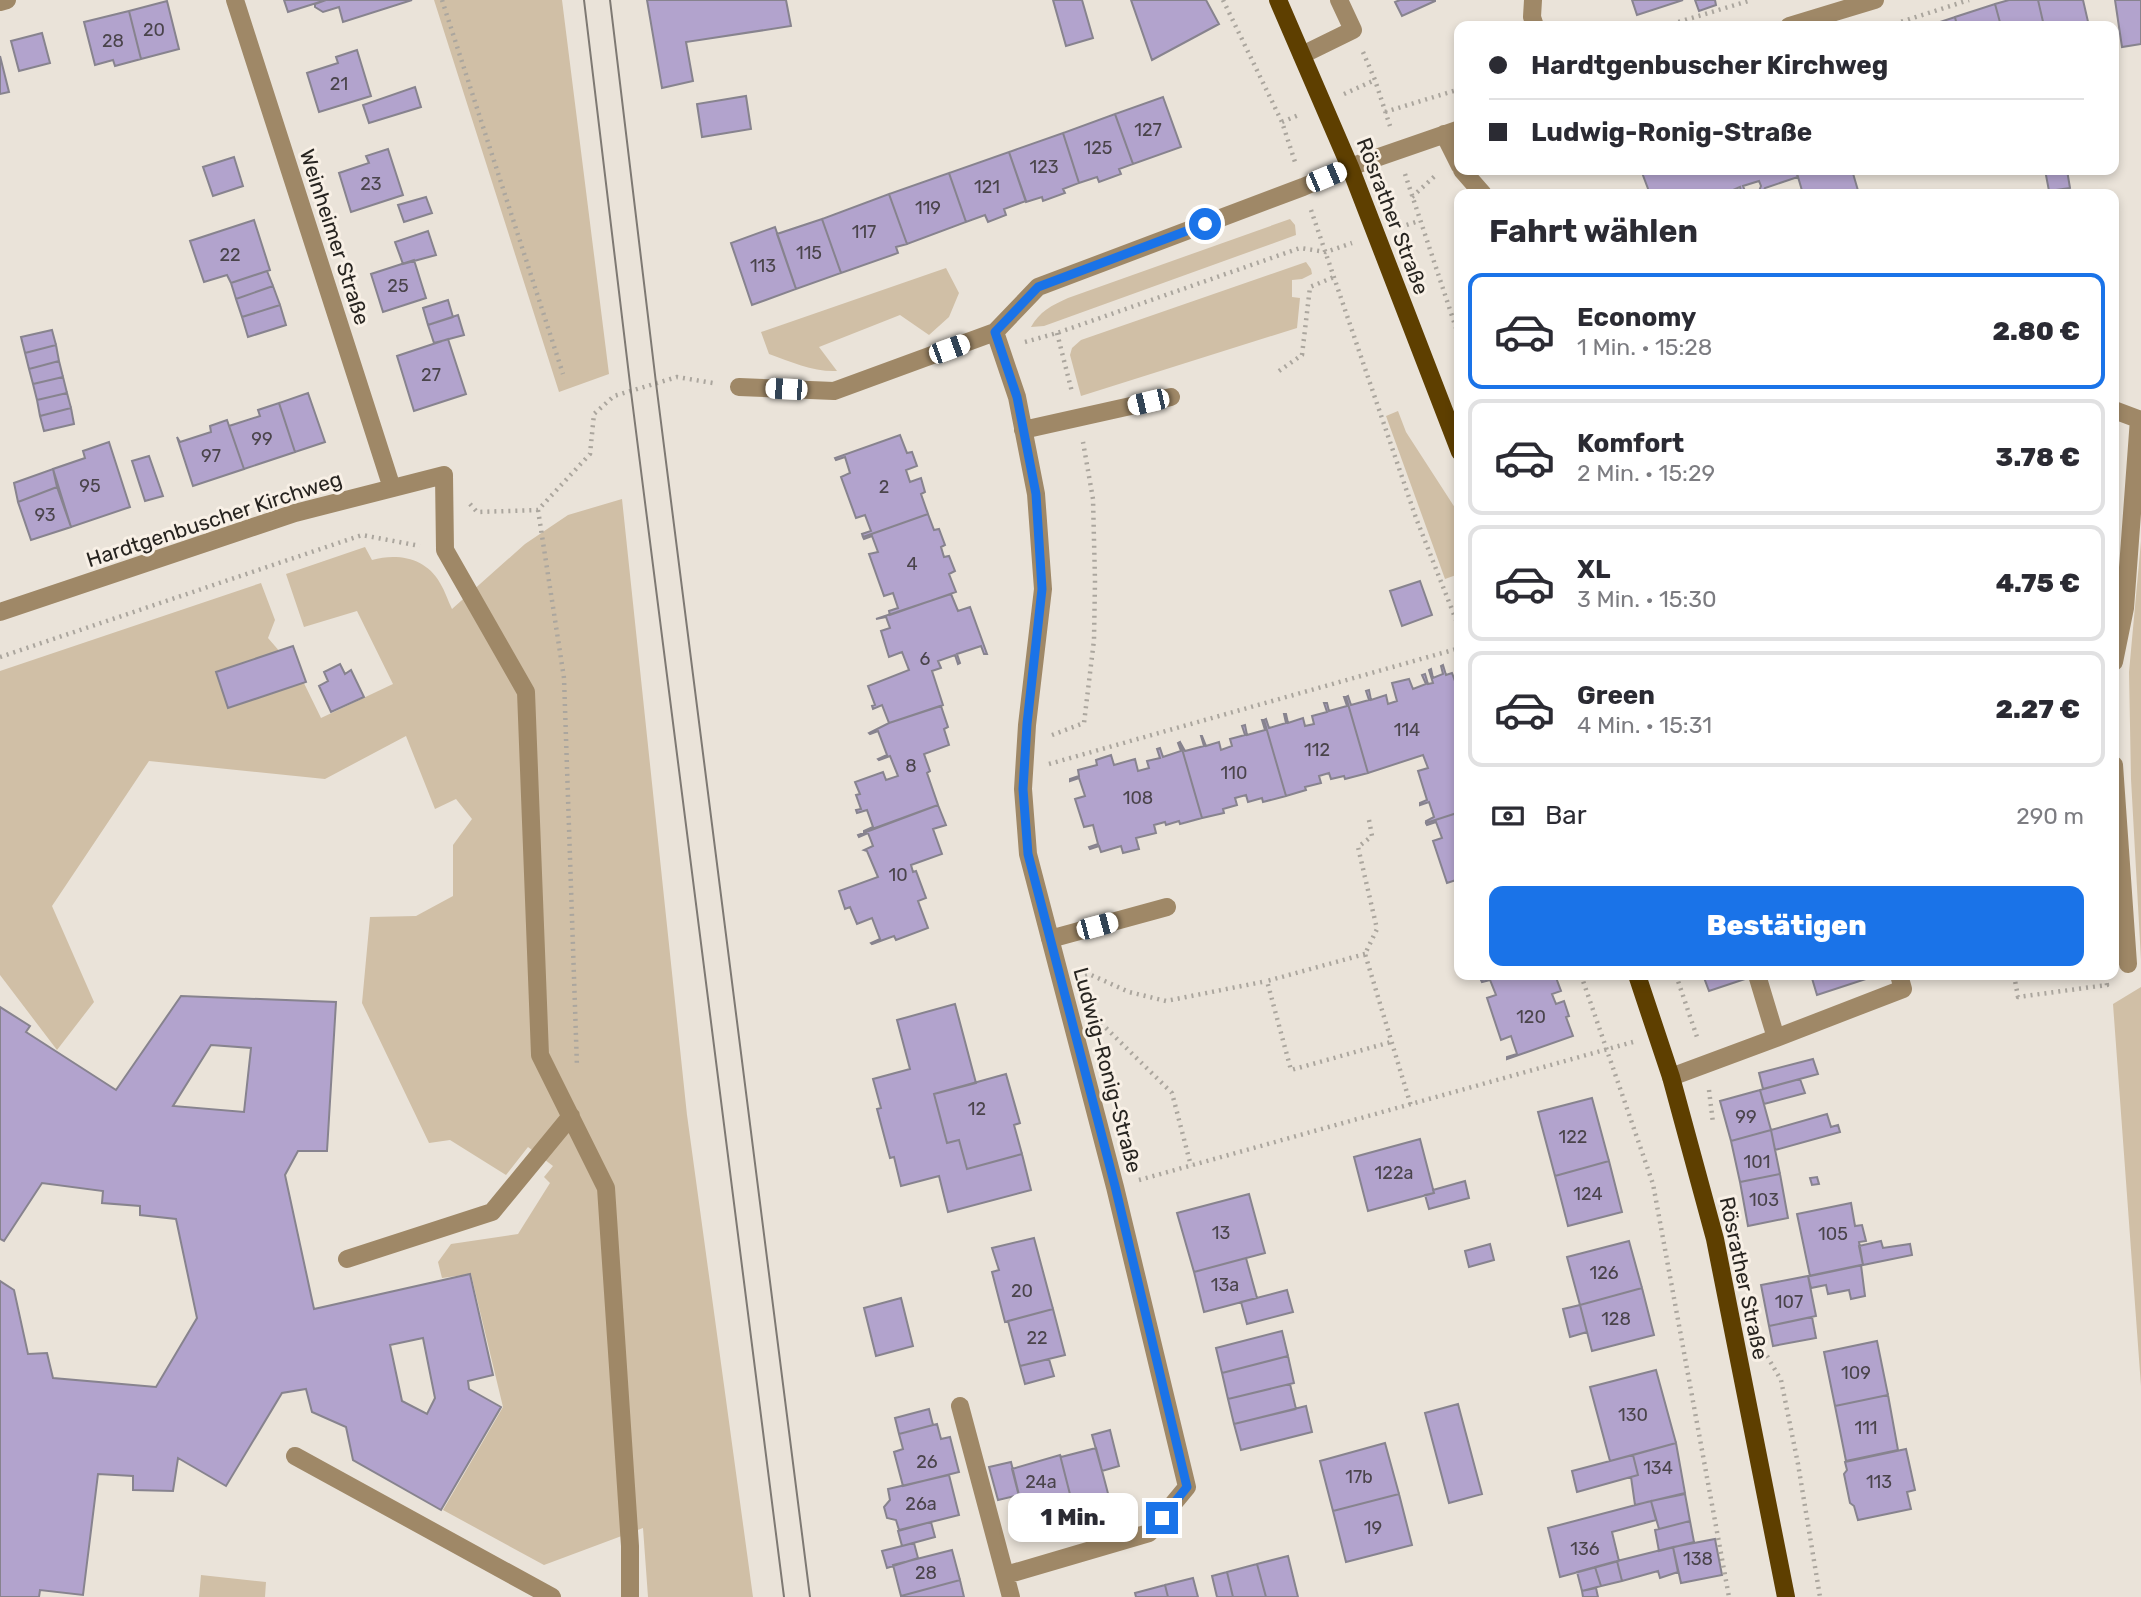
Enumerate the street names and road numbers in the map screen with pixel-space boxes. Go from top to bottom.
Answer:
street label: Rösrather Straße [1352,134,1434,298]
street label: Weinheimer Straße [295,146,375,328]
street label: Hardtgenbuscher Kirchweg [83,466,345,572]
street label: Ludwig-Ronig-Straße [1069,965,1147,1175]
street label: Rösrather Straße [1715,1194,1773,1362]

